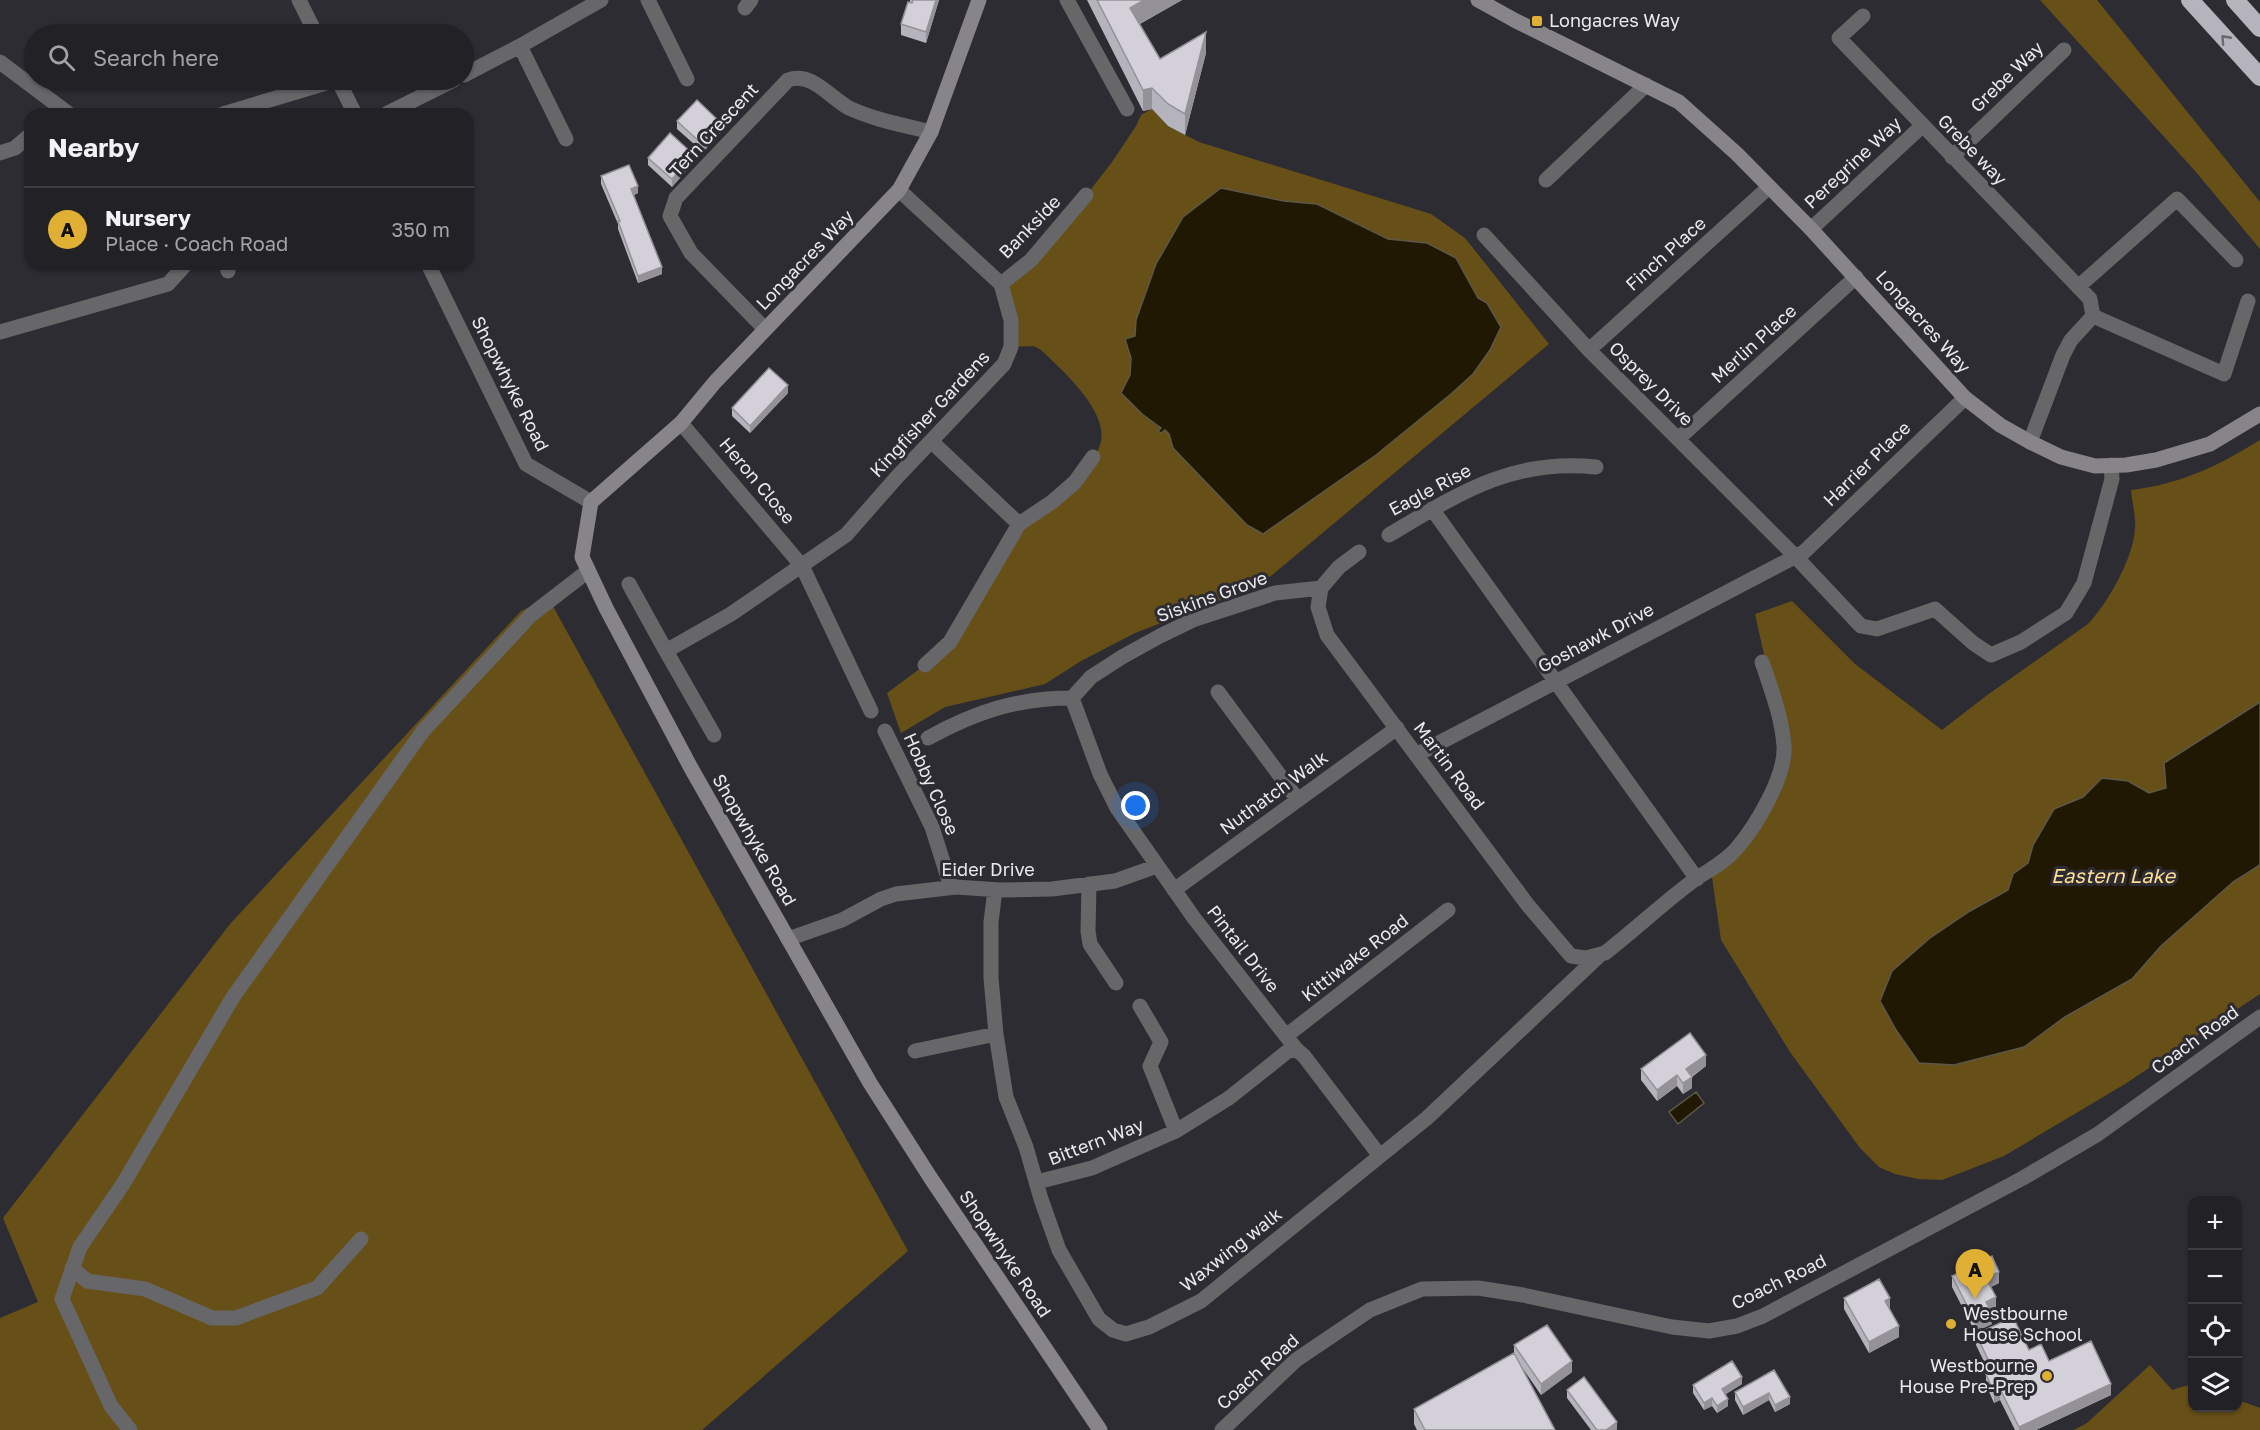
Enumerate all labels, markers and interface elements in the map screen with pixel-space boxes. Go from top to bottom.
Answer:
place label: Longacres Way [1549,9,1680,31]
marker: Longacres Way [1530,14,1544,28]
search box [24,24,474,90]
one-way arrow [2221,35,2232,45]
street label: Grebe Way [1965,36,2047,116]
icon: search [45,41,78,74]
text: Search here [93,44,219,71]
street label: Tern Crescent [664,78,762,181]
street label: Grebe way [1934,109,2012,189]
street label: Peregrine Way [1799,112,1905,213]
text: Nearby [48,132,139,163]
street label: Bankside [994,190,1065,262]
text: Nursery [105,204,191,231]
street label: Longacres Way [751,205,858,314]
street label: Finch Place [1621,212,1710,295]
text: A [60,217,75,241]
text: 350 m [392,217,450,241]
text: Place · Coach Road [105,231,288,255]
street label: Longacres Way [1872,265,1976,377]
street label: Merlin Place [1706,299,1800,387]
street label: Shopwhyke Road [467,312,554,455]
street label: Osprey Drive [1605,337,1698,430]
street label: Kingfisher Gardens [865,345,994,481]
street label: Harrier Place [1818,416,1914,510]
street label: Heron Close [715,433,800,528]
street label: Eagle Rise [1385,458,1474,520]
street label: Siskins Grove [1153,566,1270,626]
street label: Goshawk Drive [1534,597,1657,677]
street label: Martin Road [1409,717,1490,814]
street label: Hobby Close [900,729,964,838]
street label: Nuthatch Walk [1215,746,1332,839]
street label: Shopwhyke Road [708,770,802,909]
your location [1121,791,1150,820]
street label: Eider Drive [941,858,1035,880]
water label: Eastern Lake [2051,863,2176,887]
street label: Pintail Drive [1203,900,1285,996]
street label: Kittiwake Road [1297,909,1412,1006]
street label: Coach Road [2146,1000,2242,1078]
street label: Bittern Way [1045,1113,1147,1169]
street label: Shopwhyke Road [955,1186,1056,1321]
map controls [2188,1196,2242,1412]
button: + [2188,1196,2242,1250]
street label: Waxwing walk [1175,1203,1286,1296]
street label: Coach Road [1728,1249,1830,1313]
pin: A [1956,1250,1994,1299]
button: − [2188,1250,2242,1304]
place label: Westbourne House School [1963,1302,2083,1345]
button: locate [2188,1304,2242,1358]
marker: Westbourne House School [1944,1317,1958,1331]
street label: Coach Road [1212,1329,1303,1414]
place label: Westbourne House Pre-Prep [1899,1354,2035,1397]
button: layers [2188,1358,2242,1412]
marker: Westbourne House Pre-Prep [2040,1369,2054,1383]

